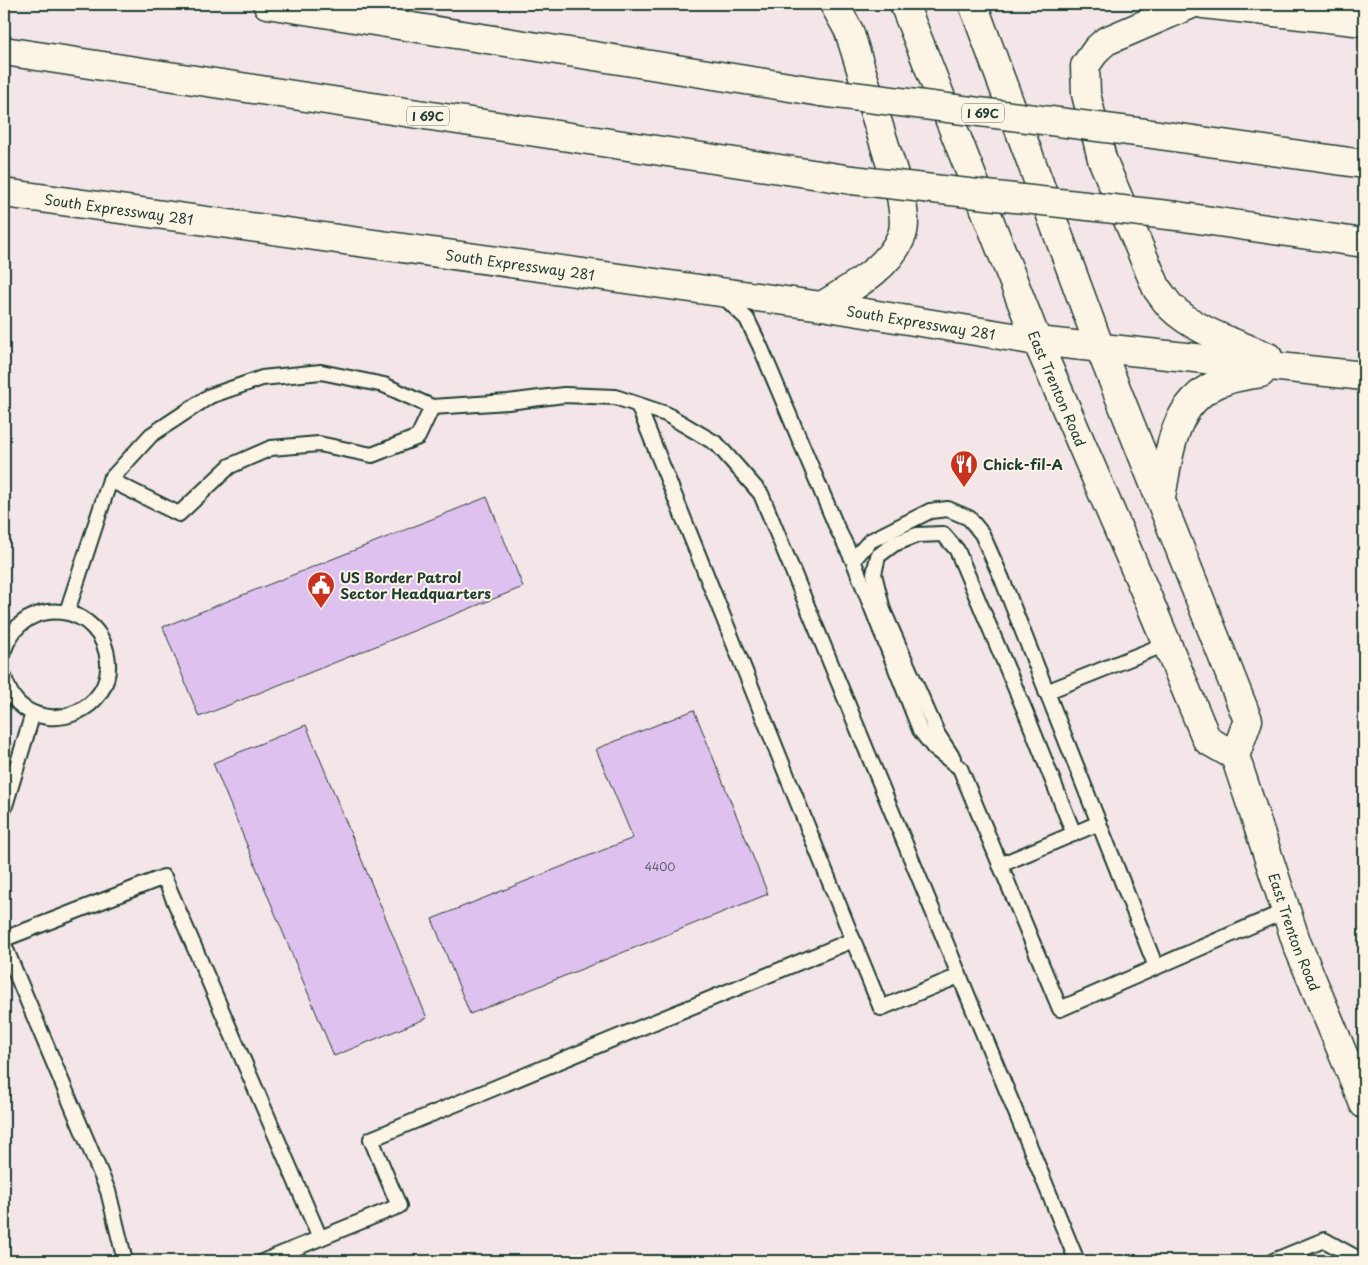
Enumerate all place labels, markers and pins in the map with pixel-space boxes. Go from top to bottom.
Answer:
restaurant icon: Chick-fil-A [949,449,979,488]
place label: Chick-fil-A [983,454,1063,475]
place label: US Border Patrol Sector Headquarters [340,567,491,604]
public building icon: US Border Patrol Sector Headquarters [306,570,336,609]

